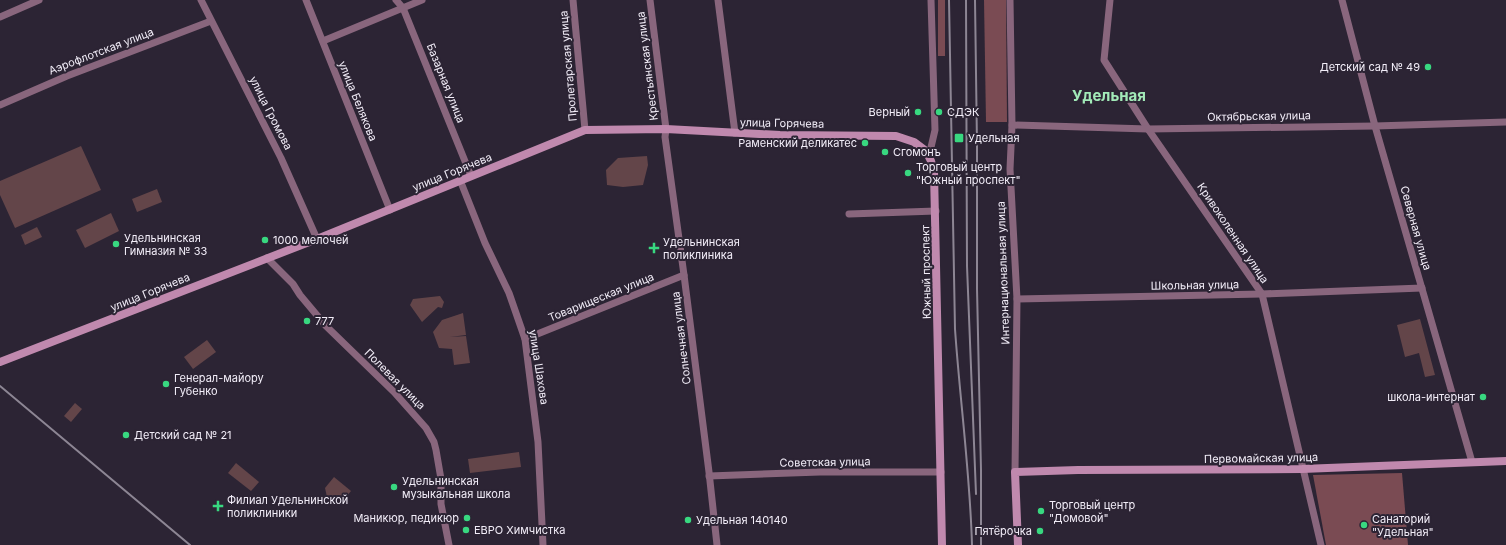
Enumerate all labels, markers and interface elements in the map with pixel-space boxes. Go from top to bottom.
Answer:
street label: Пролетарская улица [556,10,580,122]
street label: Крестьянская улица [633,11,661,121]
street label: Аэрофлотская улица [46,24,156,78]
street label: Базарная улица [424,41,468,125]
street label: улица Белякова [336,59,380,143]
place label: Детский сад № 49 [1320,60,1420,74]
marker: Детский сад № 49 [1423,62,1433,72]
street label: улица Громова [246,74,296,152]
district label: Удельная [1072,86,1146,105]
place label: Верный [869,105,910,119]
place label: СДЭК [947,105,980,119]
marker: Верный [913,107,923,117]
marker: СДЭК [934,107,944,117]
street label: Октябрьская улица [1207,108,1311,124]
street label: улица Горячева [740,115,824,131]
place label: Удельная [968,131,1019,145]
marker: Удельная [953,132,965,144]
place label: Раменский деликатес [738,136,857,150]
marker: Раменский деликатес [860,138,870,148]
place label: Сгомонъ [893,145,941,159]
marker: Сгомонъ [880,147,890,157]
street label: улица Горячева [410,150,494,194]
place label: Торговый центр "Южный проспект" [916,160,1021,187]
marker: Торговый центр "Южный проспект" [903,168,913,178]
street label: Кривоколенная улица [1194,180,1272,286]
street label: Северная улица [1397,184,1435,272]
street label: Интернациональная улица [993,201,1013,345]
street label: Южный проспект [918,224,934,319]
place label: Удельнинская Гимназия № 33 [124,231,207,258]
place label: 1000 мелочей [273,233,349,247]
marker: 1000 мелочей [260,235,270,245]
place label: Удельнинская поликлиника [663,235,740,262]
marker: Удельнинская Гимназия № 33 [111,239,121,249]
marker: Удельнинская поликлиника [648,242,660,254]
street label: Товарищеская улица [546,269,656,325]
street label: улица Горячева [108,270,192,314]
street label: Школьная улица [1151,277,1239,293]
street label: Солнечная улица [668,291,694,385]
place label: 777 [315,314,334,328]
marker: 777 [302,316,312,326]
street label: улица Шахова [526,328,552,406]
street label: Полевая улица [362,346,428,412]
place label: Генерал-майору Губенко [174,371,264,398]
marker: Генерал-майору Губенко [161,379,171,389]
place label: школа-интернат [1387,390,1476,404]
marker: школа-интернат [1478,392,1488,402]
place label: Детский сад № 21 [134,428,232,442]
marker: Детский сад № 21 [121,430,131,440]
street label: Первомайская улица [1204,450,1318,466]
street label: Советская улица [779,454,871,470]
place label: Удельнинская музыкальная школа [402,474,510,501]
marker: Удельнинская музыкальная школа [389,482,399,492]
place label: Филиал Удельнинской поликлиники [227,493,348,520]
place label: Торговый центр "Домовой" [1049,498,1135,525]
marker: Филиал Удельнинской поликлиники [212,500,224,512]
marker: Торговый центр "Домовой" [1036,506,1046,516]
place label: Маникюр, педикюр [353,511,459,525]
place label: Санаторий "Удельная" [1372,512,1434,539]
marker: Маникюр, педикюр [462,513,472,523]
place label: Удельная 140140 [696,513,788,527]
marker: Удельная 140140 [683,515,693,525]
marker: Санаторий "Удельная" [1359,520,1369,530]
place label: ЕВРО Химчистка [474,523,565,537]
place label: Пятёрочка [974,524,1032,538]
marker: ЕВРО Химчистка [461,525,471,535]
marker: Пятёрочка [1035,526,1045,536]

